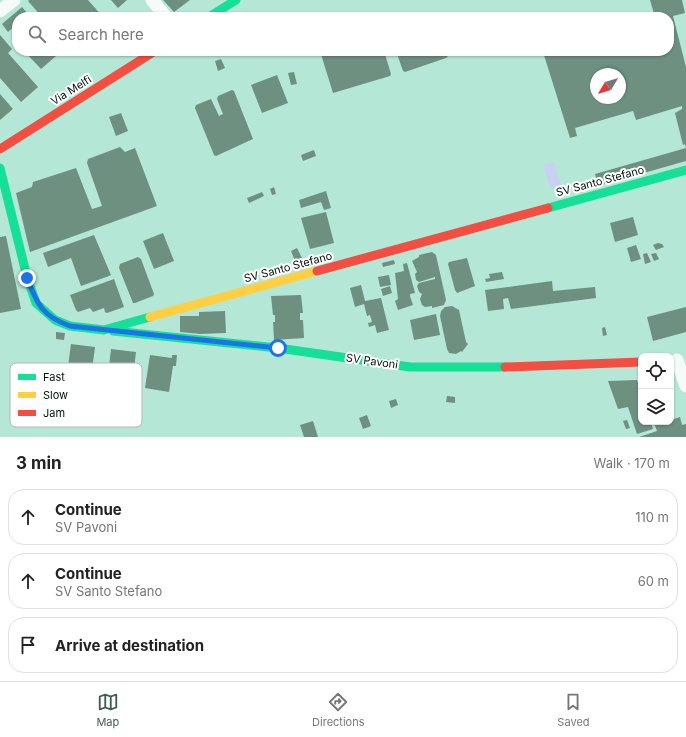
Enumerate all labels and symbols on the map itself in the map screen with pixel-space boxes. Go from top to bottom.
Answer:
north arrow [590,68,626,104]
street label: Via Melfi [48,72,94,108]
street label: SV Santo Stefano [554,162,646,200]
street label: SV Santo Stefano [242,248,334,286]
route end [18,269,36,287]
route start [269,339,287,357]
street label: SV Pavoni [345,350,399,372]
legend [10,363,142,427]
text: Fast [43,370,65,384]
text: Slow [43,388,68,402]
text: Jam [43,406,65,420]

